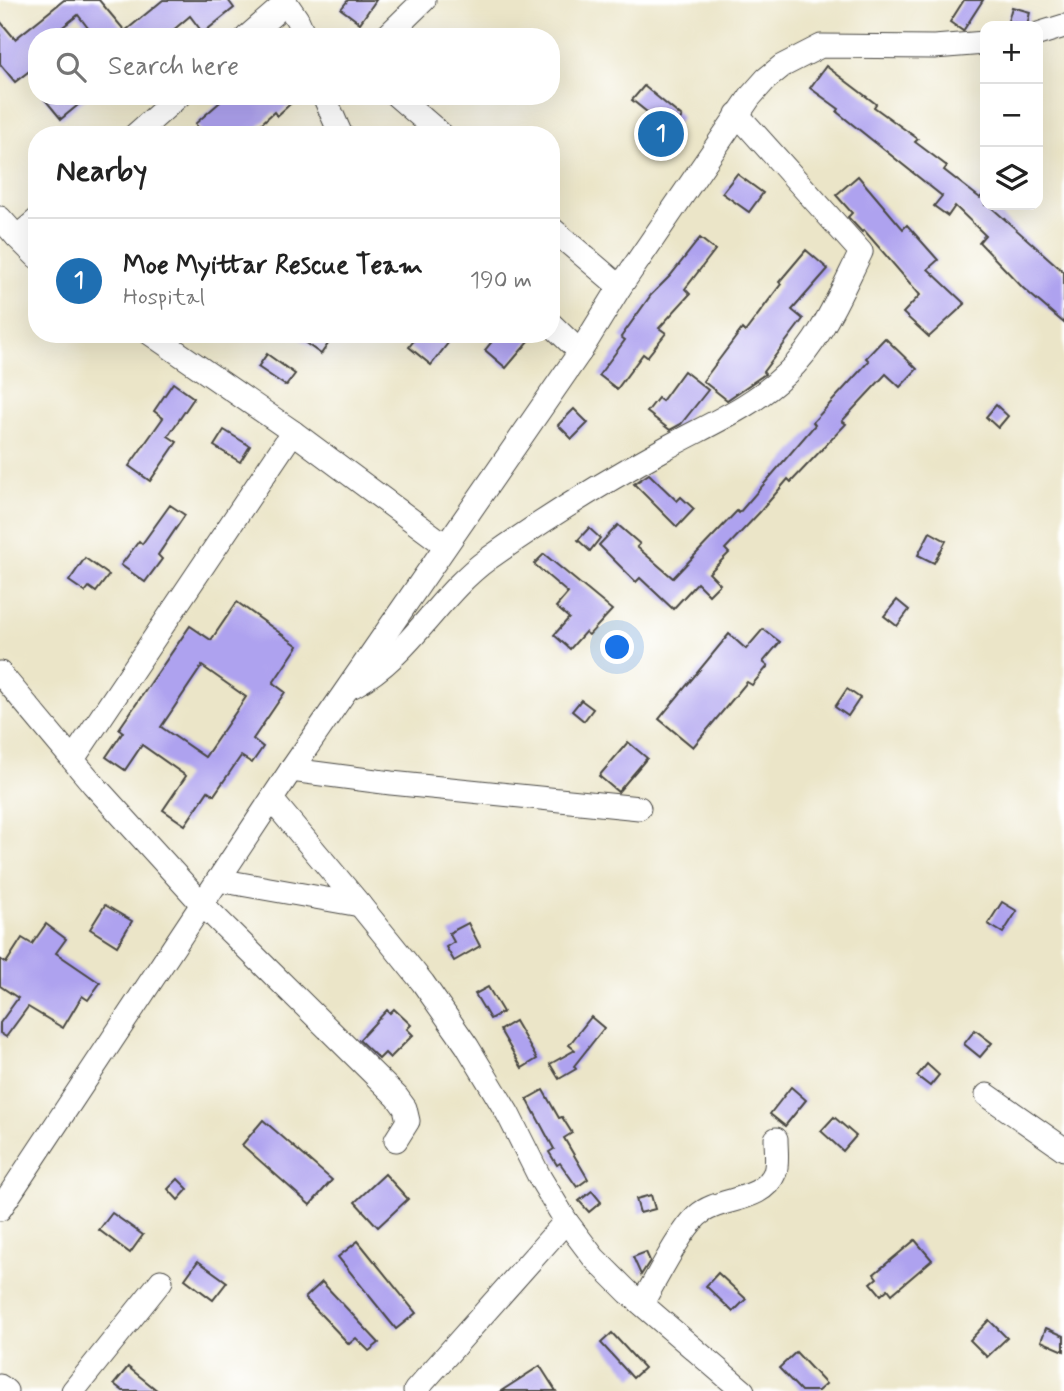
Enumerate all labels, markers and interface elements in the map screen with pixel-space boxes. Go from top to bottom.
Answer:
map controls [980,21,1043,210]
button: + [980,21,1043,84]
search box [28,28,560,105]
icon: search [52,48,90,86]
text: Search here [108,50,239,84]
button: − [980,84,1043,147]
pin: 1 [638,108,684,160]
button: layers [980,147,1043,210]
text: Nearby [56,152,147,191]
text: Moe Myittar Rescue Team [123,249,423,283]
text: 1 [74,266,84,296]
text: 190 m [470,266,532,296]
text: Hospital [123,283,205,313]
your location [600,630,634,664]

